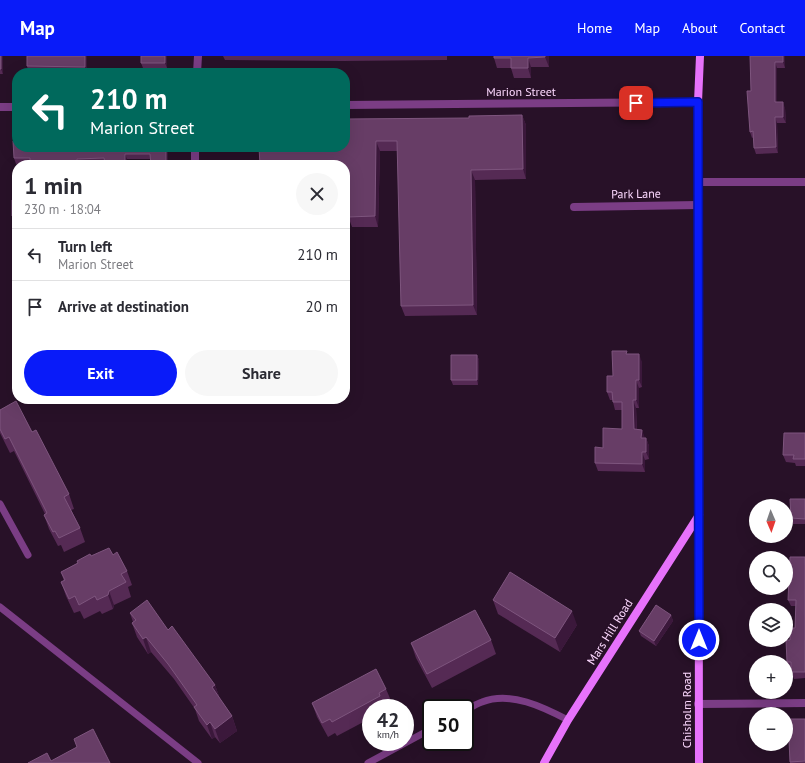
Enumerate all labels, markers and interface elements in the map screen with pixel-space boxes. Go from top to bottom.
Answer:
text: Map [20,16,55,40]
text: Home [577,19,612,37]
text: Map [634,19,660,37]
text: About [682,19,718,37]
text: Contact [740,19,785,37]
text: 210 m [90,80,167,117]
icon: left [24,84,76,136]
street label: Marion Street [486,84,556,99]
pin [619,86,653,120]
icon: arrive [625,92,647,114]
text: Marion Street [90,116,194,139]
text: 1 min [24,170,83,201]
button: close [296,173,338,215]
street label: Park Lane [611,186,661,201]
text: 230 m · 18:04 [24,201,101,218]
text: Turn left [58,237,112,256]
icon: left [24,244,46,266]
text: 210 m [297,245,338,264]
text: Marion Street [58,256,133,273]
icon: arrive [24,296,46,318]
text: Arrive at destination [58,297,189,316]
text: 20 m [305,297,338,316]
button: Exit [24,350,177,396]
button: Share [185,350,338,396]
north arrow [749,499,793,543]
map controls [749,499,793,751]
button: search [749,551,793,595]
street label: Mars Hill Road [583,596,636,667]
button: layers [749,603,793,647]
position arrow [678,619,720,661]
button: + [749,655,793,699]
street label: Chisholm Road [679,672,694,748]
speed limit sign: 50 [422,699,474,751]
text: 42 [377,707,399,733]
button: − [749,707,793,751]
text: km/h [377,728,399,741]

